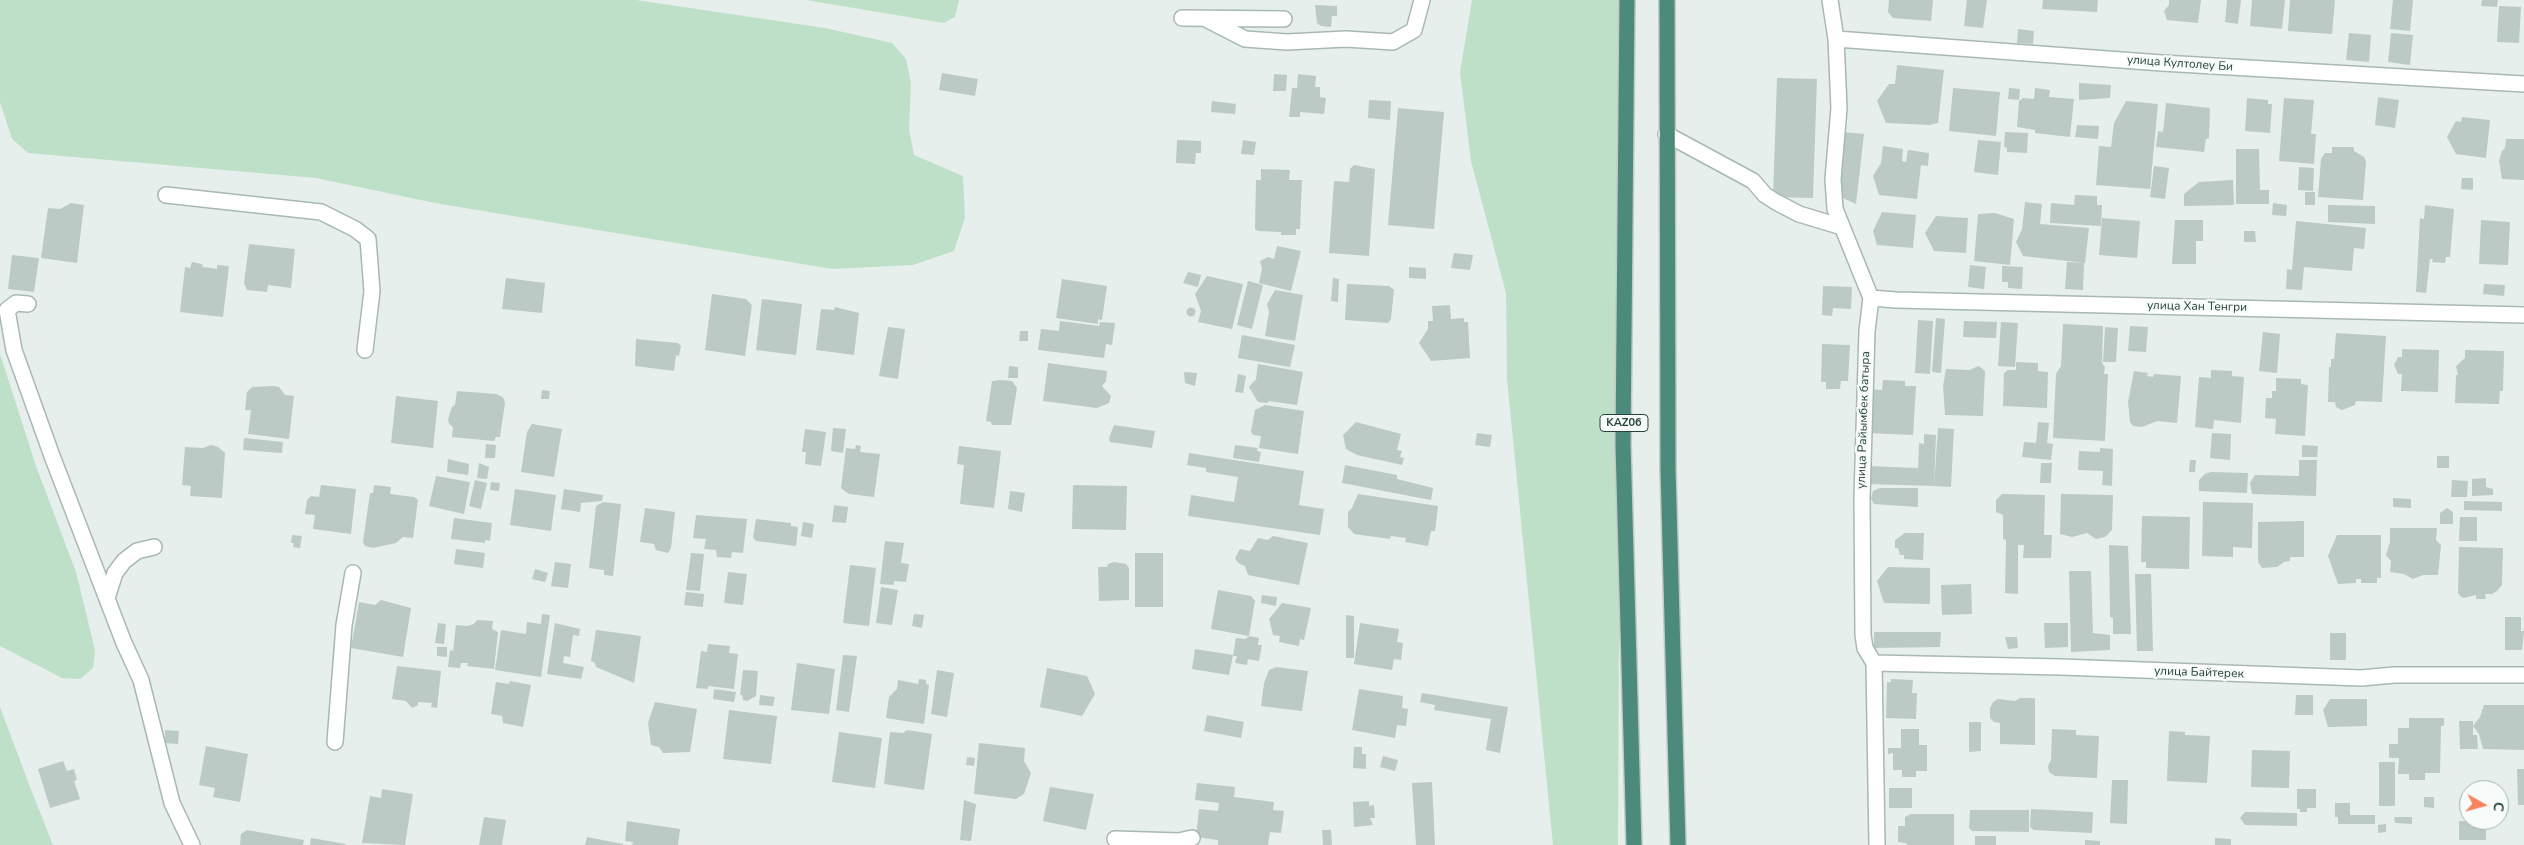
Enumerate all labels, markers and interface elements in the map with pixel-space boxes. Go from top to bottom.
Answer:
street label: улица Култолеу Би [2126,53,2234,75]
street label: улица Хан Тенгри [2147,299,2247,315]
street label: улица Райымбек батыра [1854,351,1874,489]
road number: KАZ06 [1600,414,1648,432]
street label: улица Байтерек [2154,664,2244,682]
north arrow [2459,780,2509,830]
text: С [2488,801,2508,813]

